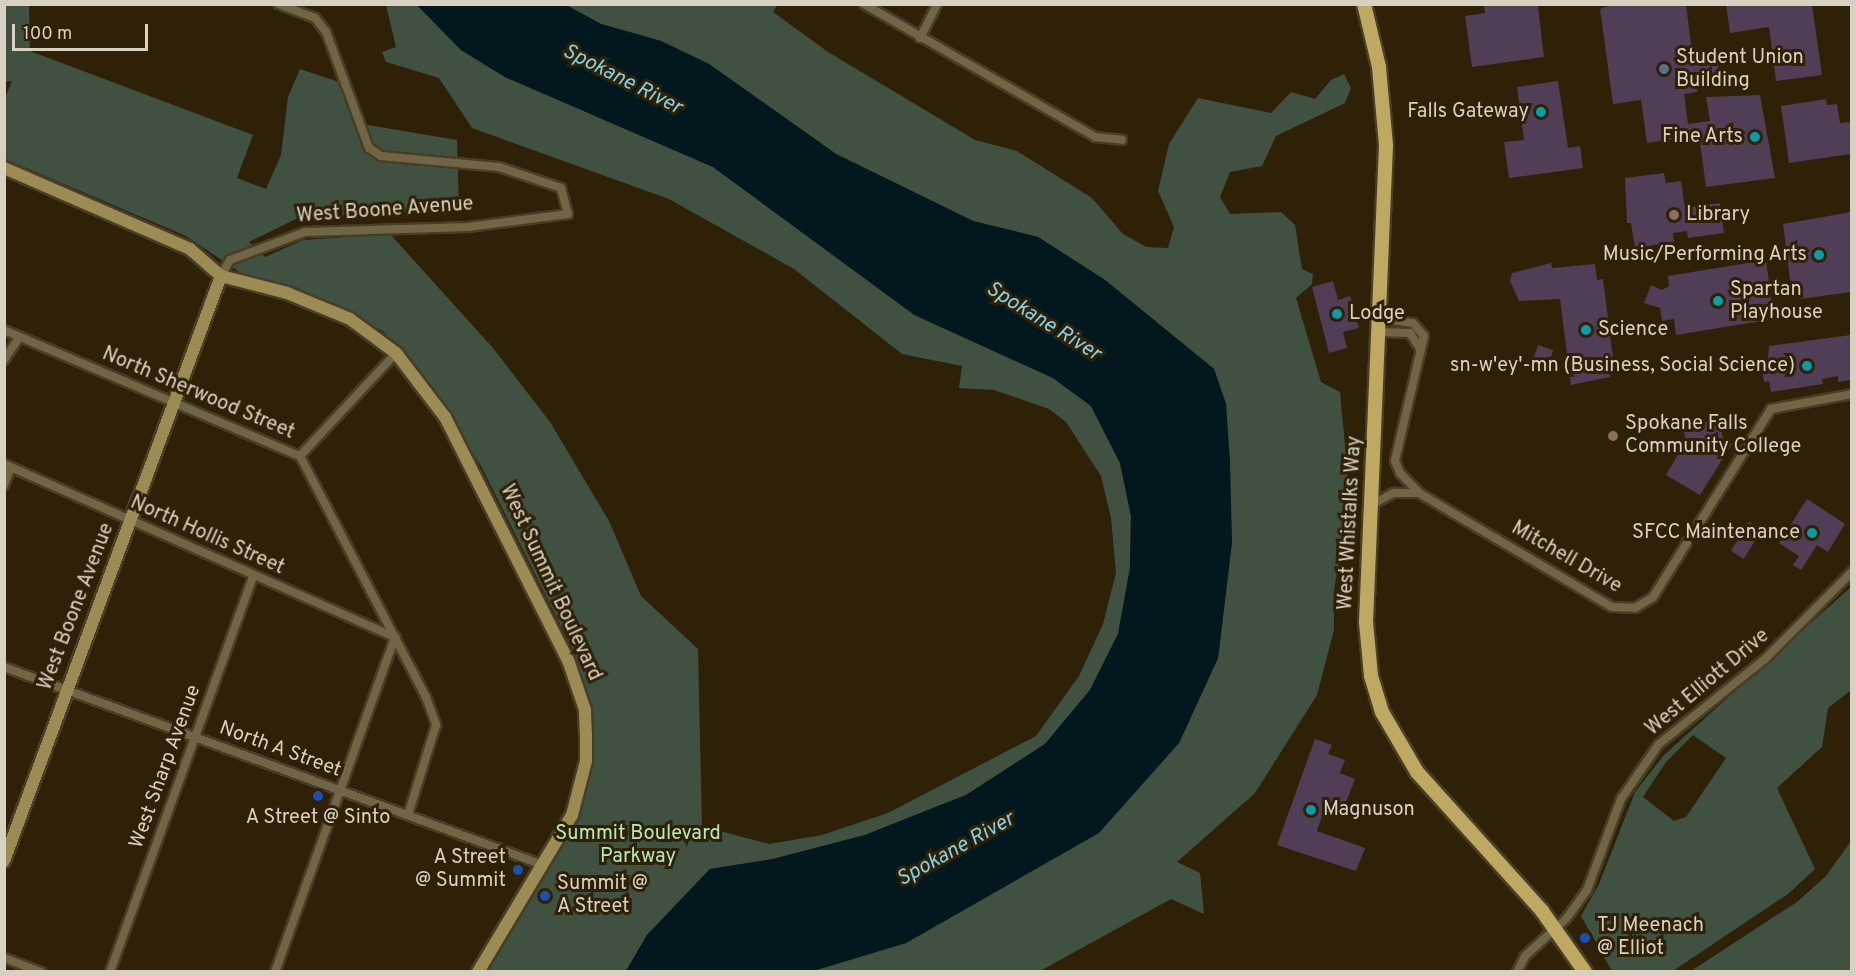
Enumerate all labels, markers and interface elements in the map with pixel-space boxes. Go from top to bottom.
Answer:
scale bar [15,12,152,50]
text: 100 m [23,23,72,46]
water label: Spokane River [558,39,686,121]
place label: Student Union Building [1676,46,1804,93]
marker: Student Union Building [1657,62,1671,76]
place label: Falls Gateway [1407,100,1529,124]
marker: Falls Gateway [1534,105,1548,119]
place label: Fine Arts [1661,125,1743,149]
marker: Fine Arts [1748,130,1762,144]
street label: West Boone Avenue [295,193,475,229]
place label: Library [1686,203,1750,227]
marker: Library [1667,208,1681,222]
place label: Music/Performing Arts [1602,243,1807,267]
marker: Music/Performing Arts [1812,248,1826,262]
water label: Spokane River [981,277,1105,367]
place label: Spartan Playhouse [1730,278,1823,325]
marker: Spartan Playhouse [1711,294,1725,308]
place label: Lodge [1349,302,1405,326]
marker: Lodge [1330,307,1344,321]
place label: Science [1598,318,1668,342]
marker: Science [1579,323,1593,337]
street label: North Sherwood Street [98,343,298,445]
place label: sn-w'ey'-mn (Business, Social Science) [1450,354,1795,378]
marker: sn-w'ey'-mn (Business, Social Science) [1800,359,1814,373]
place label: Spokane Falls Community College [1625,412,1801,459]
marker: Spokane Falls Community College [1606,429,1620,443]
street label: West Whistalks Way [1334,435,1368,611]
street label: West Summit Boulevard [494,481,606,685]
street label: North Hollis Street [126,491,288,581]
street label: Mitchell Drive [1507,517,1625,599]
street label: West Boone Avenue [34,520,120,694]
place label: SFCC Maintenance [1632,521,1800,545]
marker: SFCC Maintenance [1805,526,1819,540]
street label: West Elliott Drive [1641,624,1775,742]
street label: West Sharp Avenue [125,682,207,852]
street label: North A Street [215,717,345,783]
marker: A Street @ Sinto [311,789,325,803]
place label: Magnuson [1323,798,1415,822]
marker: Magnuson [1304,803,1318,817]
place label: A Street @ Sinto [245,806,391,830]
water label: Spokane River [893,807,1019,893]
park label: Summit Boulevard Parkway [555,823,721,870]
place label: A Street @ Summit [415,846,506,893]
marker: A Street @ Summit [511,863,525,877]
place label: Summit @ A Street [557,873,648,920]
marker: Summit @ A Street [538,889,552,903]
place label: TJ Meenach @ Elliot [1597,915,1704,962]
marker: TJ Meenach @ Elliot [1578,931,1592,945]

